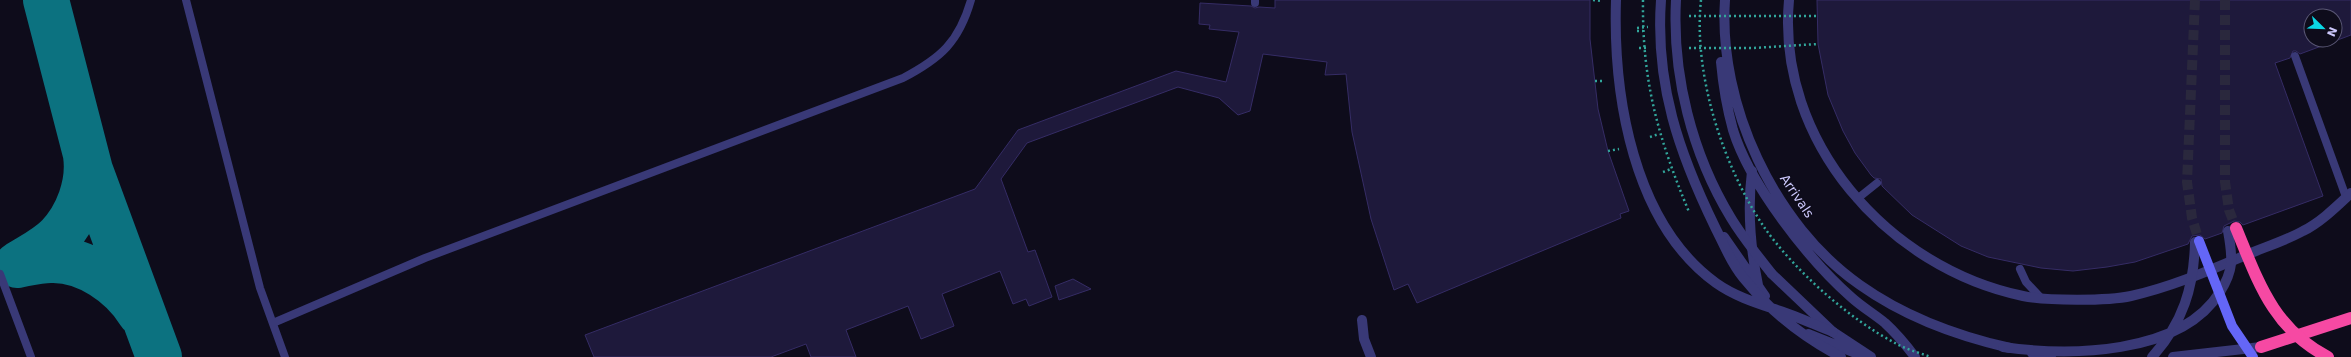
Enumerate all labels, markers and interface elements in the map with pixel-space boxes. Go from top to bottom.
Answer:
north arrow [2303,8,2343,48]
text: N [2324,25,2340,38]
street label: Arrivals [1777,171,1817,221]

